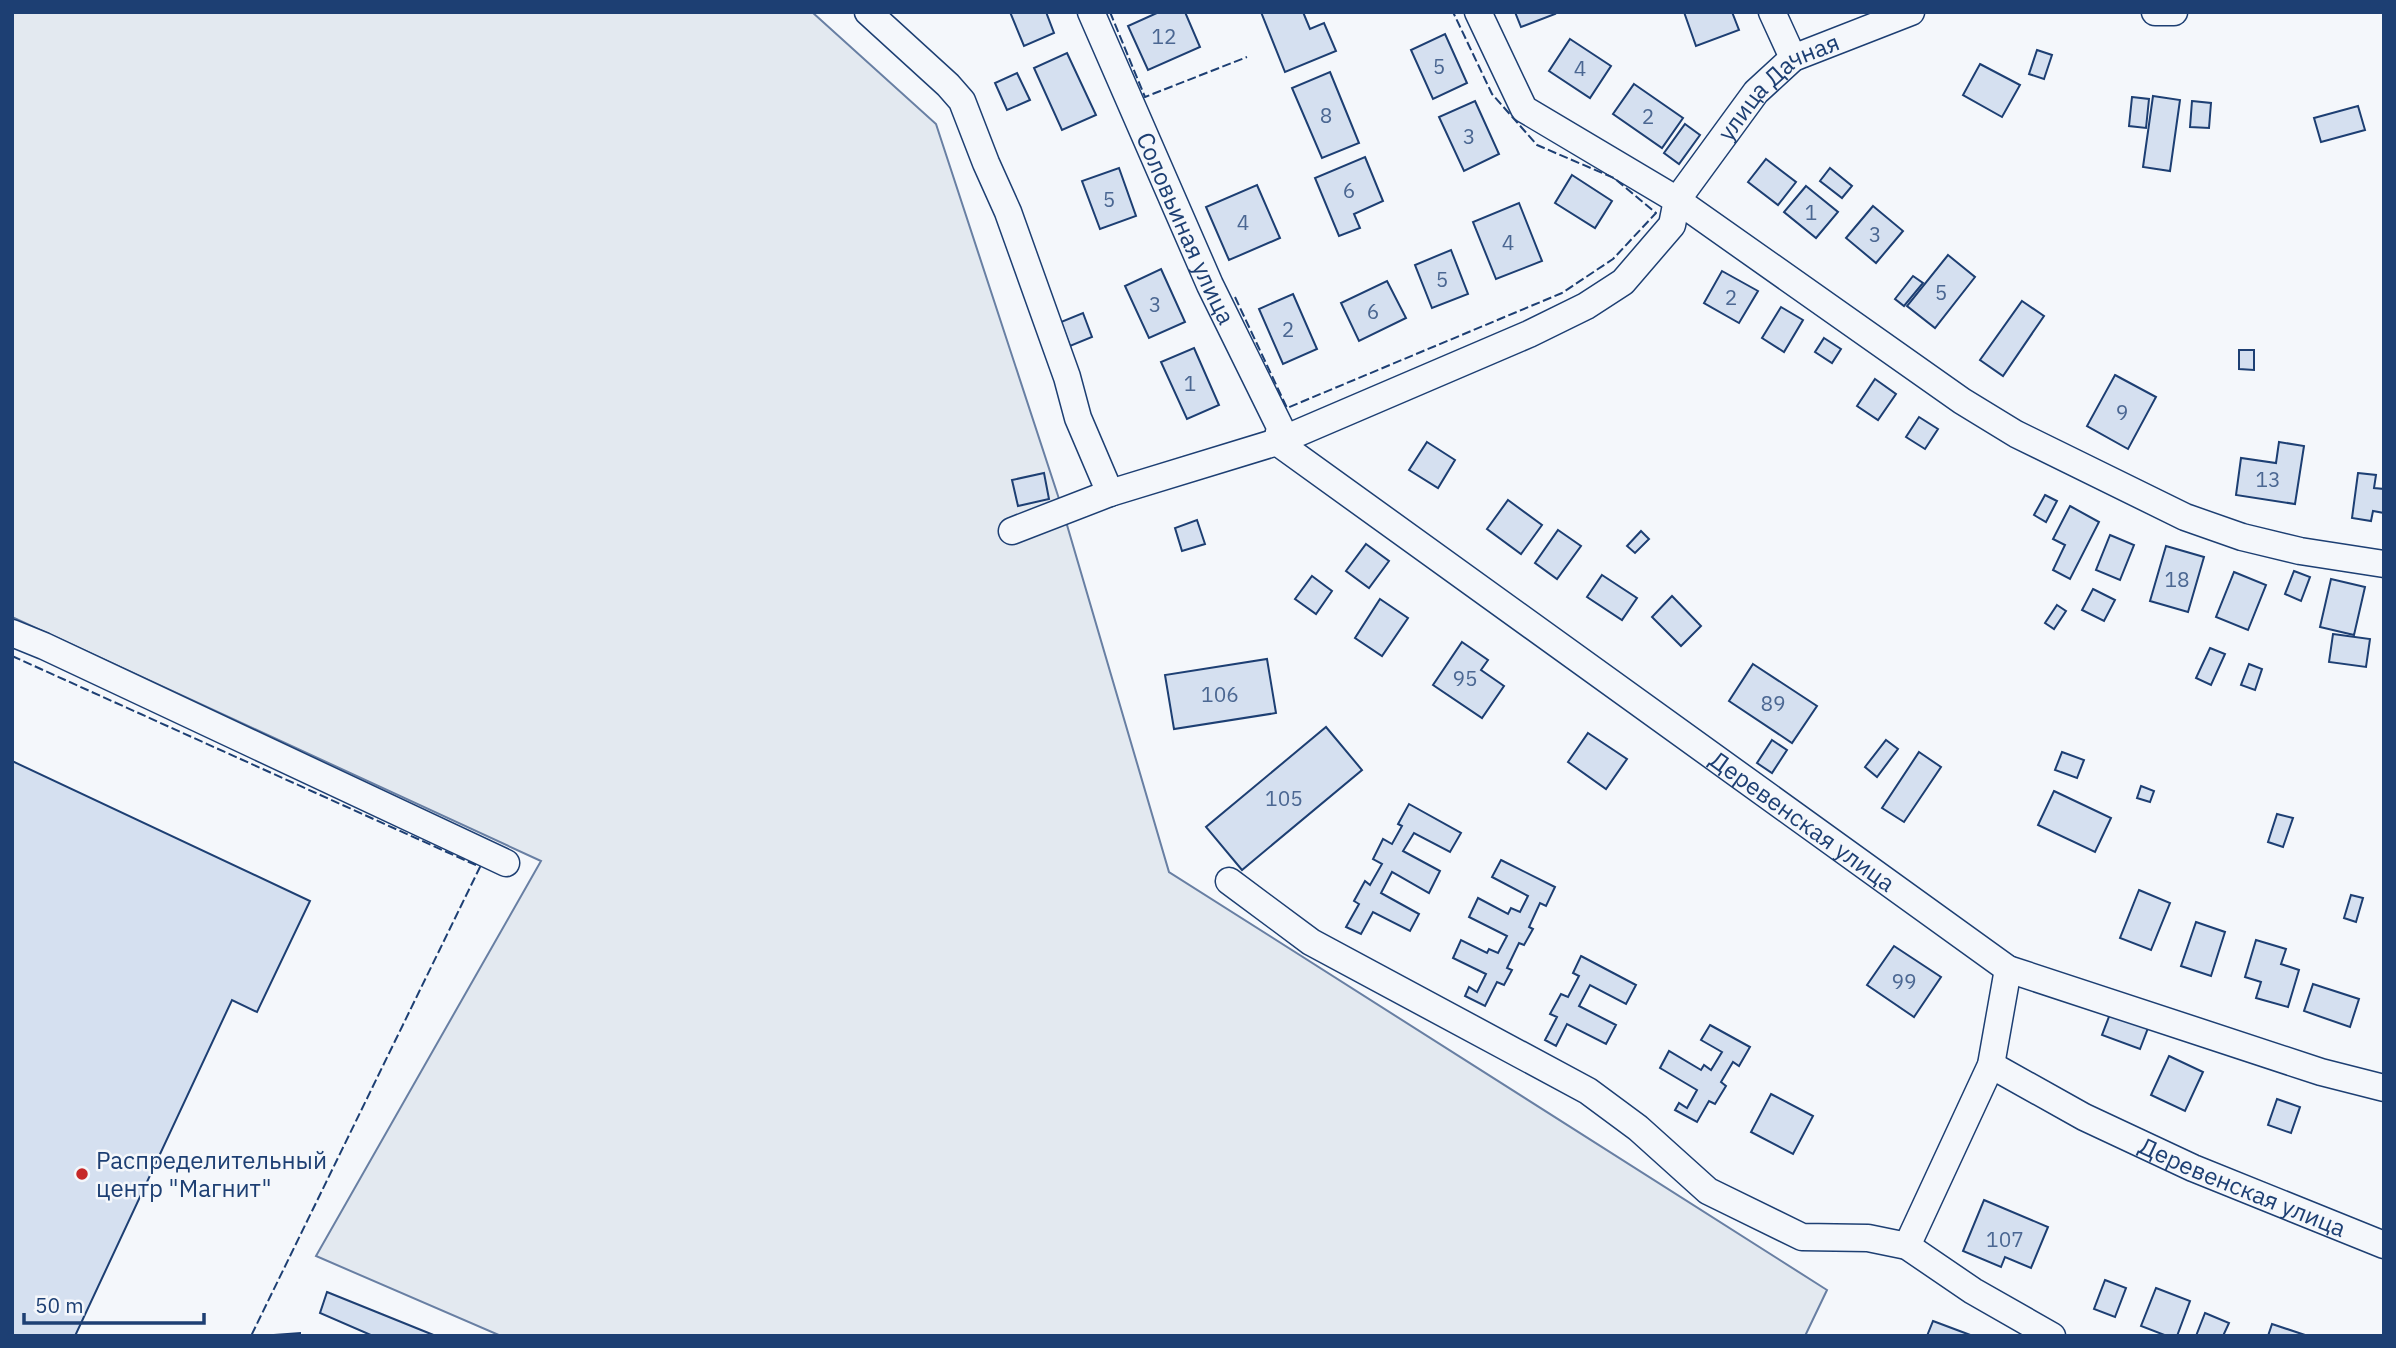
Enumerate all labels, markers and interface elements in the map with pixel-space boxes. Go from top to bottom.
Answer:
house number: 12 [1151,22,1177,50]
street label: улица Дачная [1710,26,1844,147]
house number: 5 [1433,52,1445,80]
house number: 4 [1574,54,1586,82]
house number: 8 [1320,101,1332,129]
house number: 2 [1642,102,1654,130]
house number: 3 [1463,122,1475,150]
street label: Соловьиная улица [1129,127,1243,330]
house number: 6 [1343,176,1355,204]
house number: 5 [1103,185,1115,213]
house number: 1 [1805,198,1817,226]
house number: 4 [1237,208,1249,236]
house number: 3 [1869,220,1881,248]
house number: 4 [1502,228,1514,256]
house number: 5 [1436,265,1448,293]
house number: 5 [1935,278,1947,306]
house number: 2 [1725,283,1737,311]
house number: 3 [1149,290,1161,318]
house number: 6 [1367,297,1379,325]
house number: 2 [1282,315,1294,343]
house number: 1 [1184,369,1196,397]
house number: 9 [2116,398,2128,426]
house number: 13 [2255,465,2281,493]
house number: 18 [2164,565,2190,593]
house number: 95 [1452,664,1478,692]
house number: 106 [1201,680,1239,708]
house number: 89 [1760,689,1786,717]
street label: Деревенская улица [1704,743,1902,899]
house number: 105 [1265,784,1303,812]
house number: 99 [1891,967,1917,995]
street label: Деревенская улица [2134,1129,2351,1244]
place label: Распределительный центр "Магнит" [96,1144,327,1204]
marker: Распределительный центр "Магнит" [74,1166,90,1182]
house number: 107 [1986,1225,2024,1253]
scale bar [24,1282,205,1326]
text: 50 m [35,1291,84,1319]

